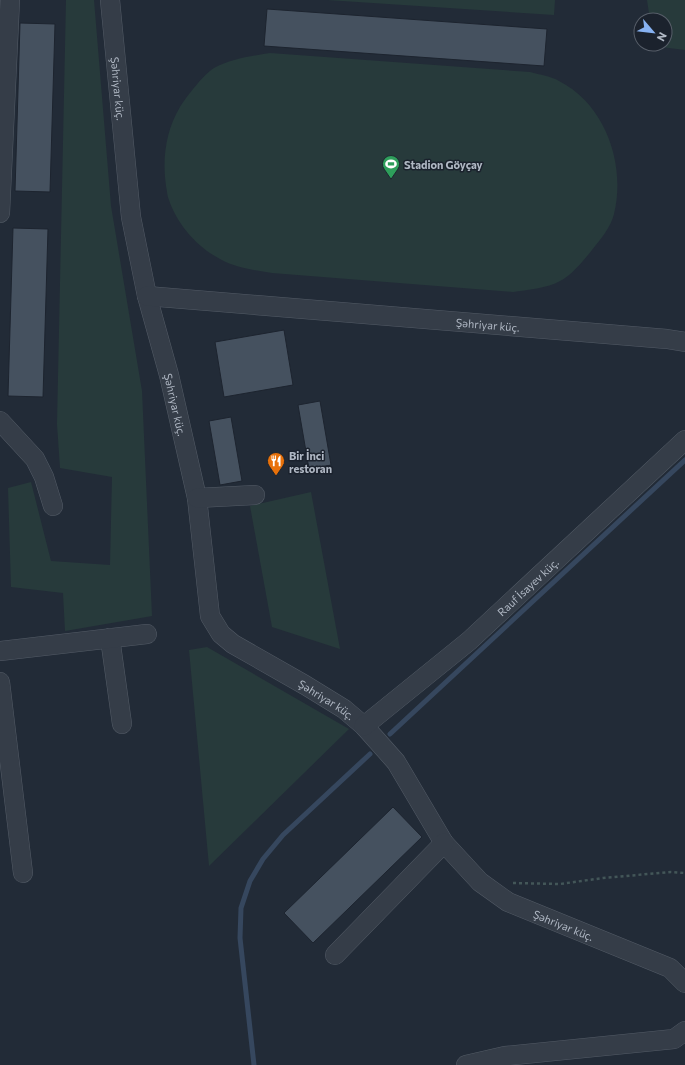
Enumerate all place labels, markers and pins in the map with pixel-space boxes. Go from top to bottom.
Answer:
sports icon: Stadion Göyçay [381,154,401,179]
place label: Stadion Göyçay [404,158,483,171]
place label: Bir İnci restoran [289,449,332,475]
restaurant icon: Bir İnci restoran [266,451,286,476]

